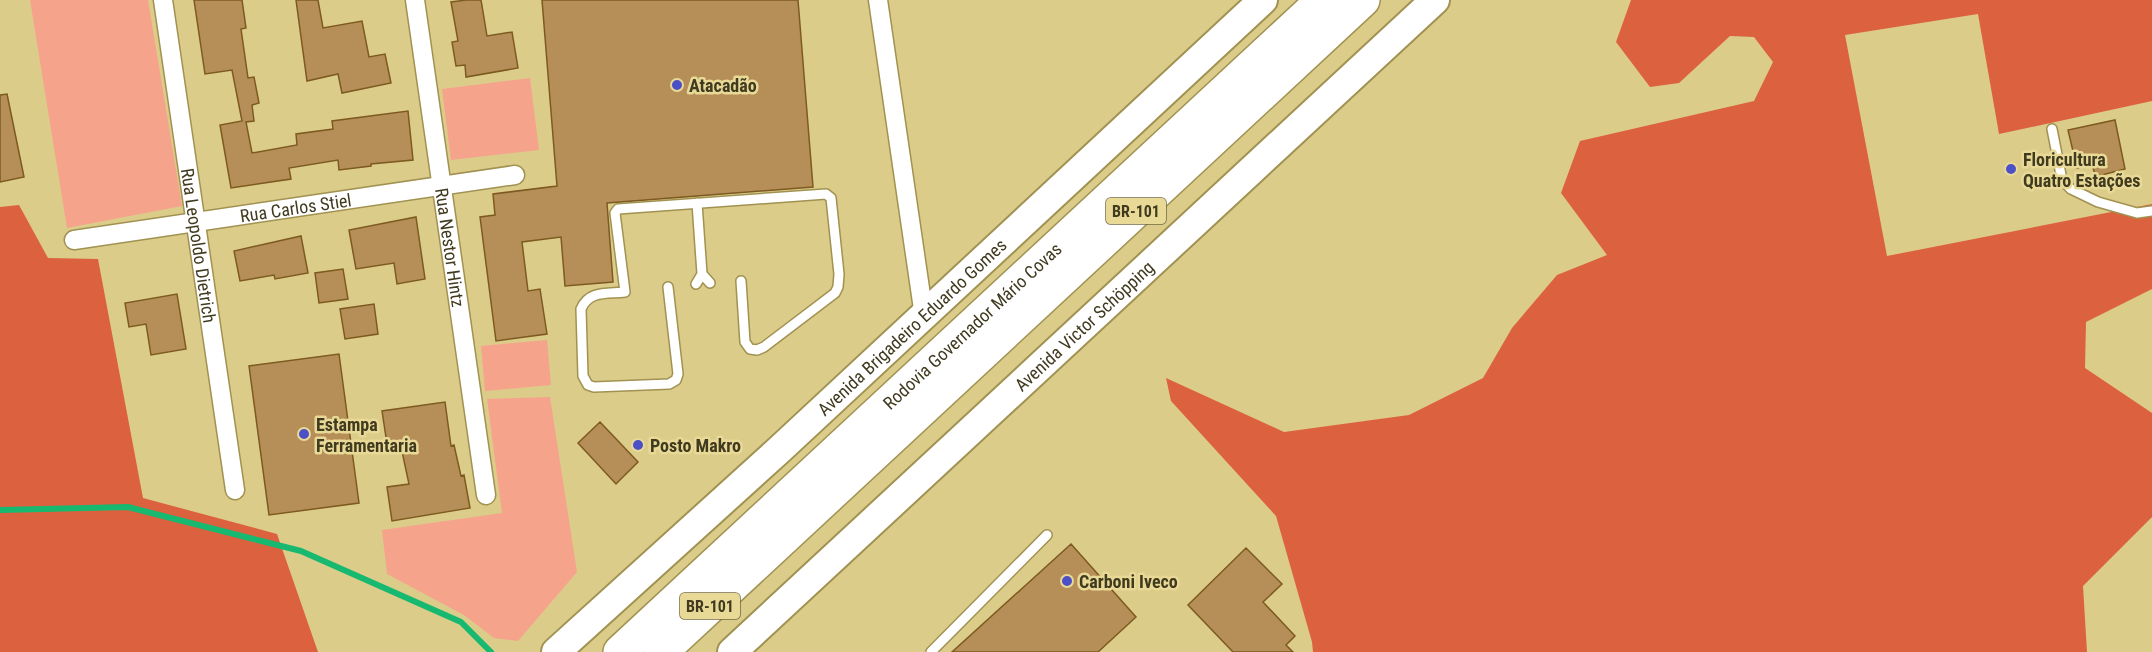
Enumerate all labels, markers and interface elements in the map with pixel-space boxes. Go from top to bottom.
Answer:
place label: Atacadão [689,75,757,96]
marker: Atacadão [670,78,684,92]
place label: Floricultura Quatro Estações [2023,149,2141,191]
marker: Floricultura Quatro Estações [2004,162,2018,176]
street label: Rua Leopoldo Dietrich [177,167,221,324]
street label: Rua Nestor Hintz [432,187,469,308]
street label: Rua Carlos Stiel [239,189,353,226]
road number: BR-101 [1106,198,1166,224]
street label: Avenida Brigadeiro Eduardo Gomes [813,234,1010,419]
street label: Rodovia Governador Mário Covas [878,238,1065,413]
street label: Avenida Victor Schöpping [1010,256,1158,395]
place label: Estampa Ferramentaria [316,414,417,456]
marker: Estampa Ferramentaria [297,427,311,441]
place label: Posto Makro [650,435,741,456]
marker: Posto Makro [631,438,645,452]
place label: Carboni Iveco [1079,571,1178,592]
marker: Carboni Iveco [1060,574,1074,588]
road number: BR-101 [680,593,740,619]

